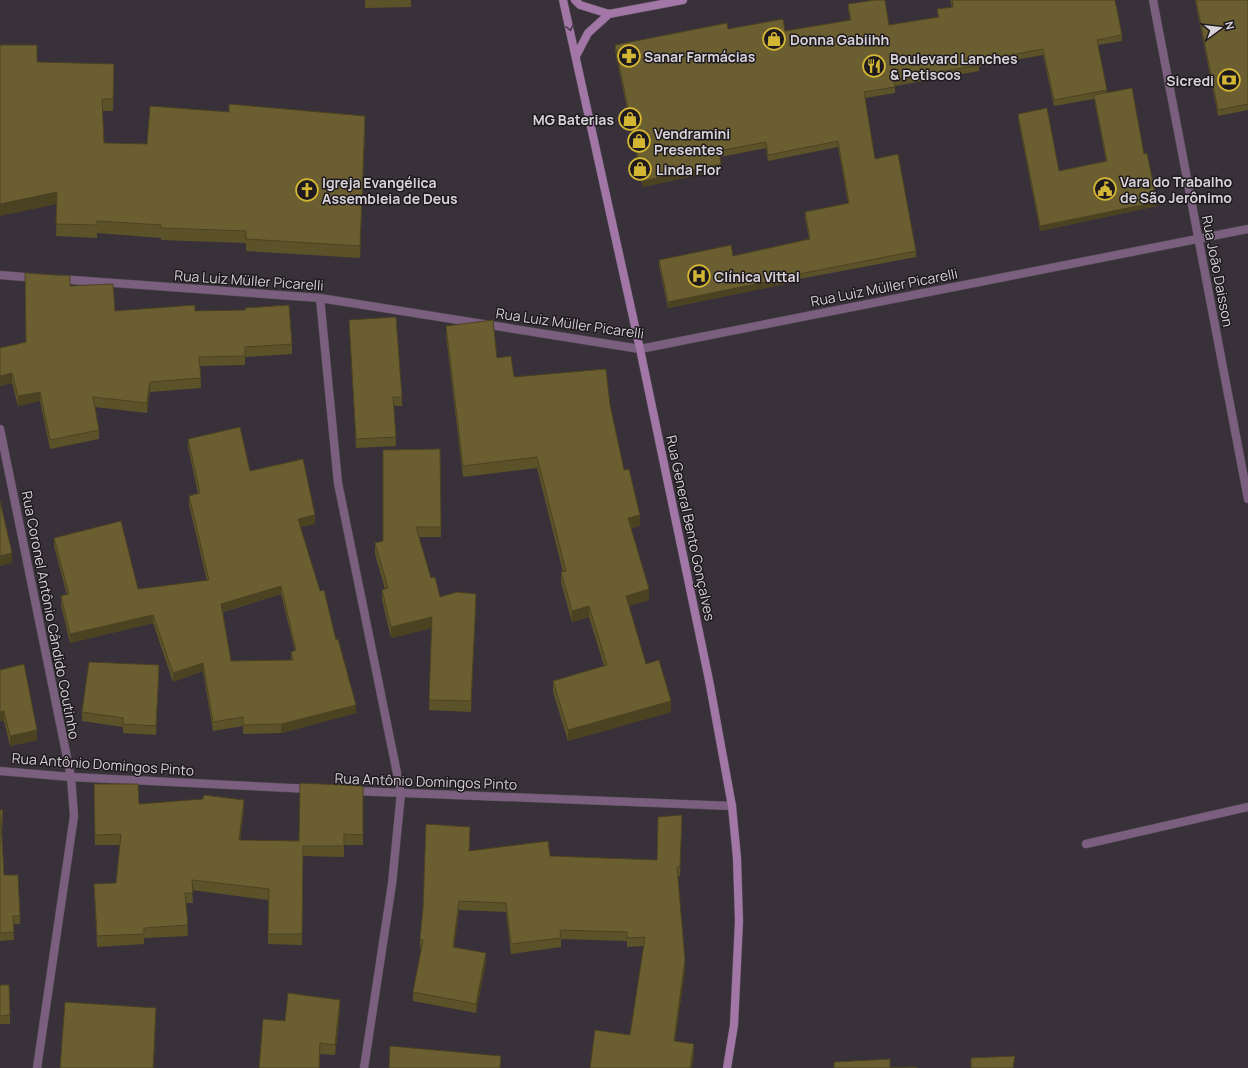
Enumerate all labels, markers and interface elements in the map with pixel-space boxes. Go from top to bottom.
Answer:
north arrow [1200,8,1240,48]
text: N [1222,20,1238,31]
one-way arrow [565,25,573,31]
shop icon: Donna Gabiihh [761,26,787,52]
place label: Donna Gabiihh [790,30,889,49]
pharmacy icon: Sanar Farmácias [616,43,642,69]
place label: Sanar Farmácias [644,47,756,66]
place label: Boulevard Lanches & Petiscos [890,49,1018,84]
restaurant icon: Boulevard Lanches & Petiscos [861,53,887,79]
bank icon: Sicredi [1216,67,1242,93]
place label: Sicredi [1166,71,1214,90]
shop icon: MG Baterias [617,106,643,132]
place label: MG Baterias [533,110,614,129]
place label: Vendramini Presentes [654,124,730,159]
shop icon: Vendramini Presentes [626,128,652,154]
shop icon: Linda Flor [627,156,653,182]
place label: Linda Flor [656,160,721,179]
place label: Vara do Trabalho de São Jerônimo [1120,172,1232,207]
place label: Igreja Evangélica Assembleia de Deus [322,173,458,208]
public building icon: Vara do Trabalho de São Jerônimo [1092,176,1118,202]
church icon: Igreja Evangélica Assembleia de Deus [294,177,320,203]
street label: Rua João Daisson [1198,214,1238,328]
hospital icon: Clínica Vittal [686,263,712,289]
street label: Rua Luiz Müller Picarelli [809,263,959,311]
street label: Rua Luiz Müller Picarelli [174,265,324,295]
place label: Clínica Vittal [714,267,800,286]
street label: Rua Luiz Müller Picarelli [495,303,645,343]
street label: Rua General Bento Gonçalves [662,433,720,623]
street label: Rua Coronel Antônio Cândido Coutinho [18,489,84,741]
street label: Rua Antônio Domingos Pinto [11,748,195,780]
street label: Rua Antônio Domingos Pinto [334,768,518,794]

